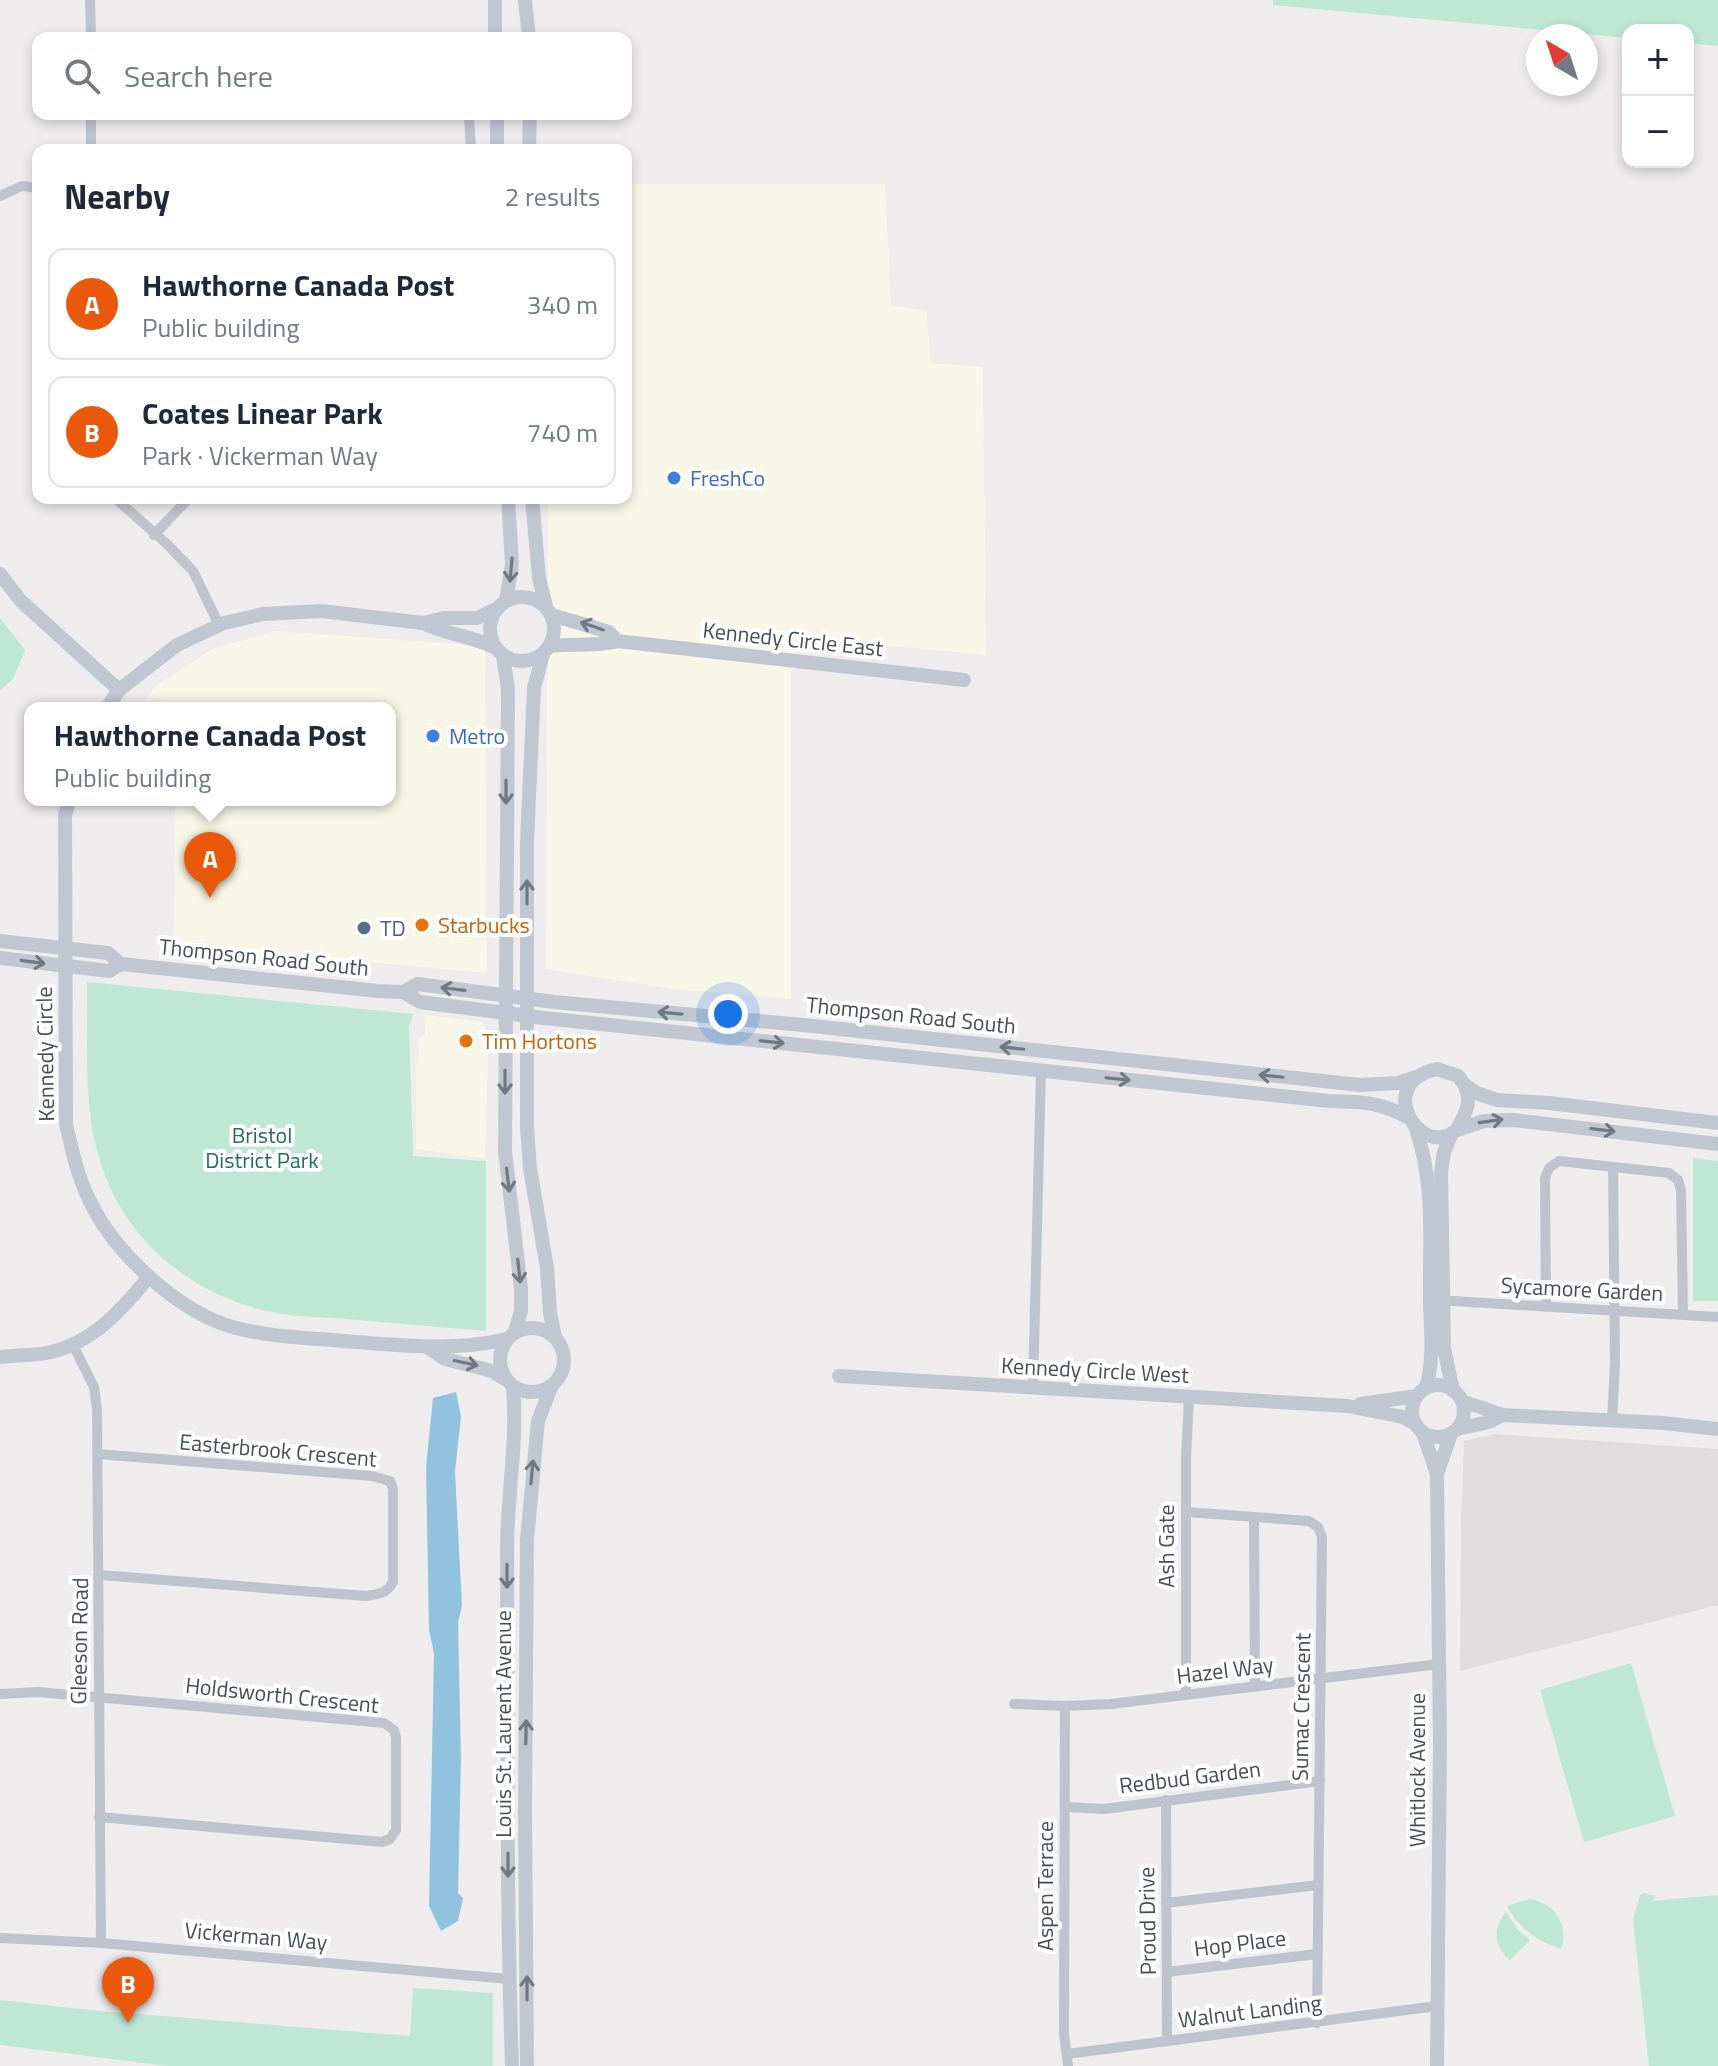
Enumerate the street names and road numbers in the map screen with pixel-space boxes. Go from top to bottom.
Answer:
street label: Kennedy Circle East [701,613,885,665]
street label: Thompson Road South [157,929,371,985]
street label: Kennedy Circle [27,986,63,1122]
street label: Thompson Road South [804,987,1018,1043]
street label: Sycamore Garden [1500,1268,1664,1310]
street label: Kennedy Circle West [1000,1348,1190,1392]
street label: Easterbrook Crescent [178,1424,378,1476]
street label: Ash Gate [1149,1504,1183,1588]
street label: Gleeson Road [61,1577,97,1705]
street label: Louis St. Laurent Avenue [486,1610,520,1838]
street label: Sumac Crescent [1283,1632,1319,1781]
street label: Hazel Way [1175,1647,1276,1693]
street label: Holdsworth Crescent [184,1668,381,1722]
street label: Whitlock Avenue [1400,1693,1434,1847]
street label: Redbud Garden [1117,1751,1263,1803]
street label: Aspen Terrace [1028,1821,1062,1951]
street label: Proud Drive [1129,1867,1165,1975]
street label: Vickerman Way [183,1913,329,1959]
street label: Hop Place [1192,1920,1288,1966]
street label: Walnut Landing [1176,1985,1324,2037]

